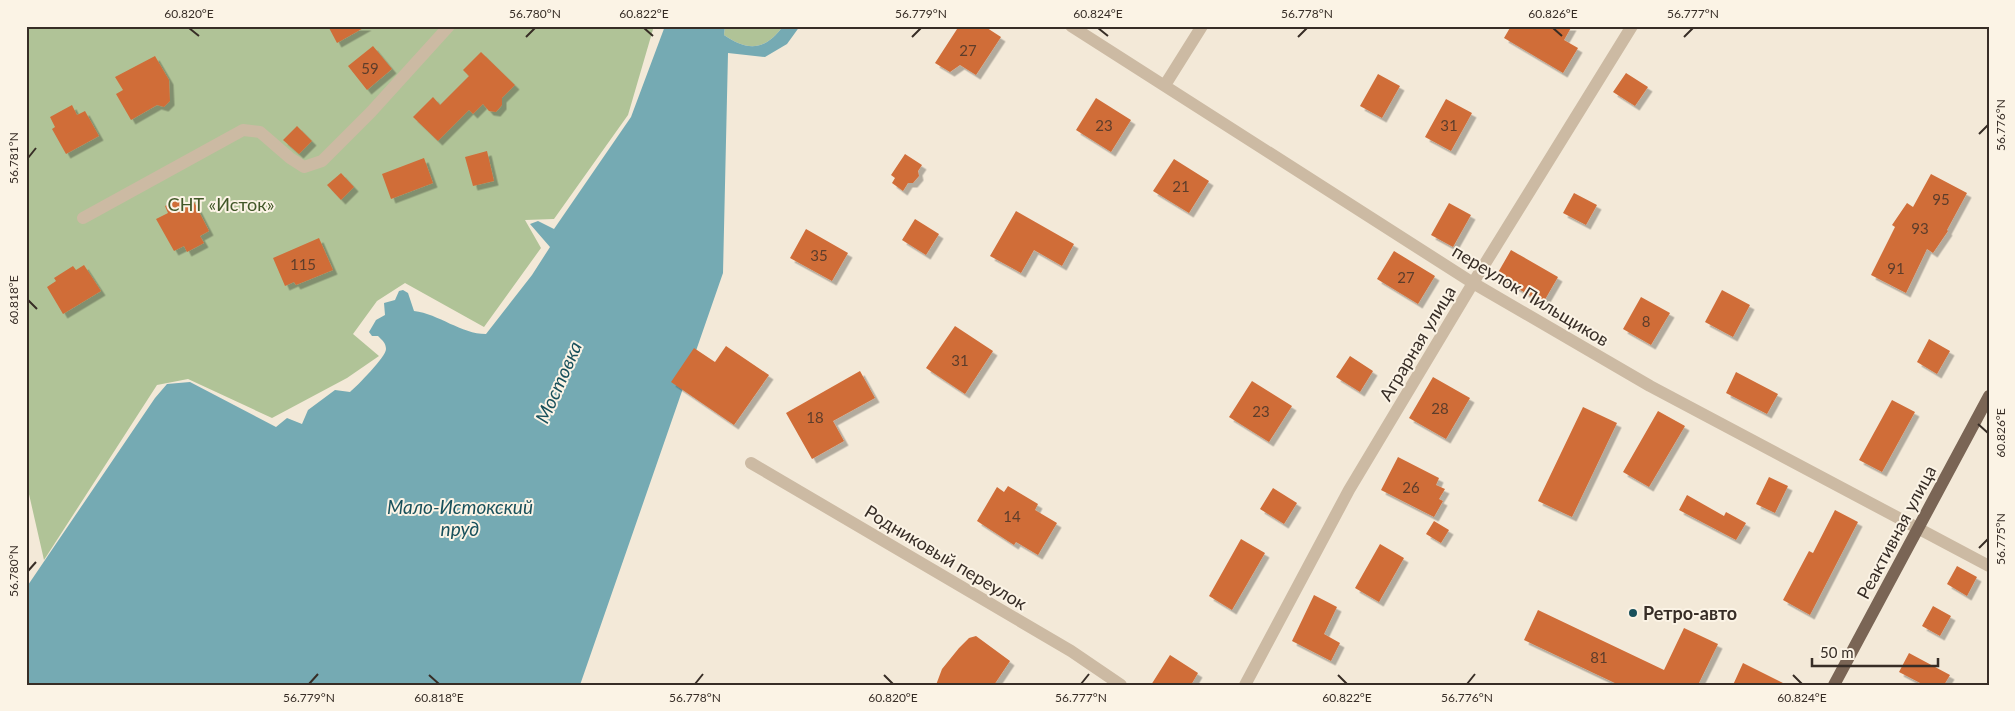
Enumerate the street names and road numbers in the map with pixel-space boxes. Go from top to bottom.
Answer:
street label: переулок Пильщиков [1449,240,1613,350]
street label: Аграрная улица [1374,281,1460,405]
street label: Реактивная улица [1851,461,1941,603]
street label: Родниковый переулок [861,500,1032,615]

